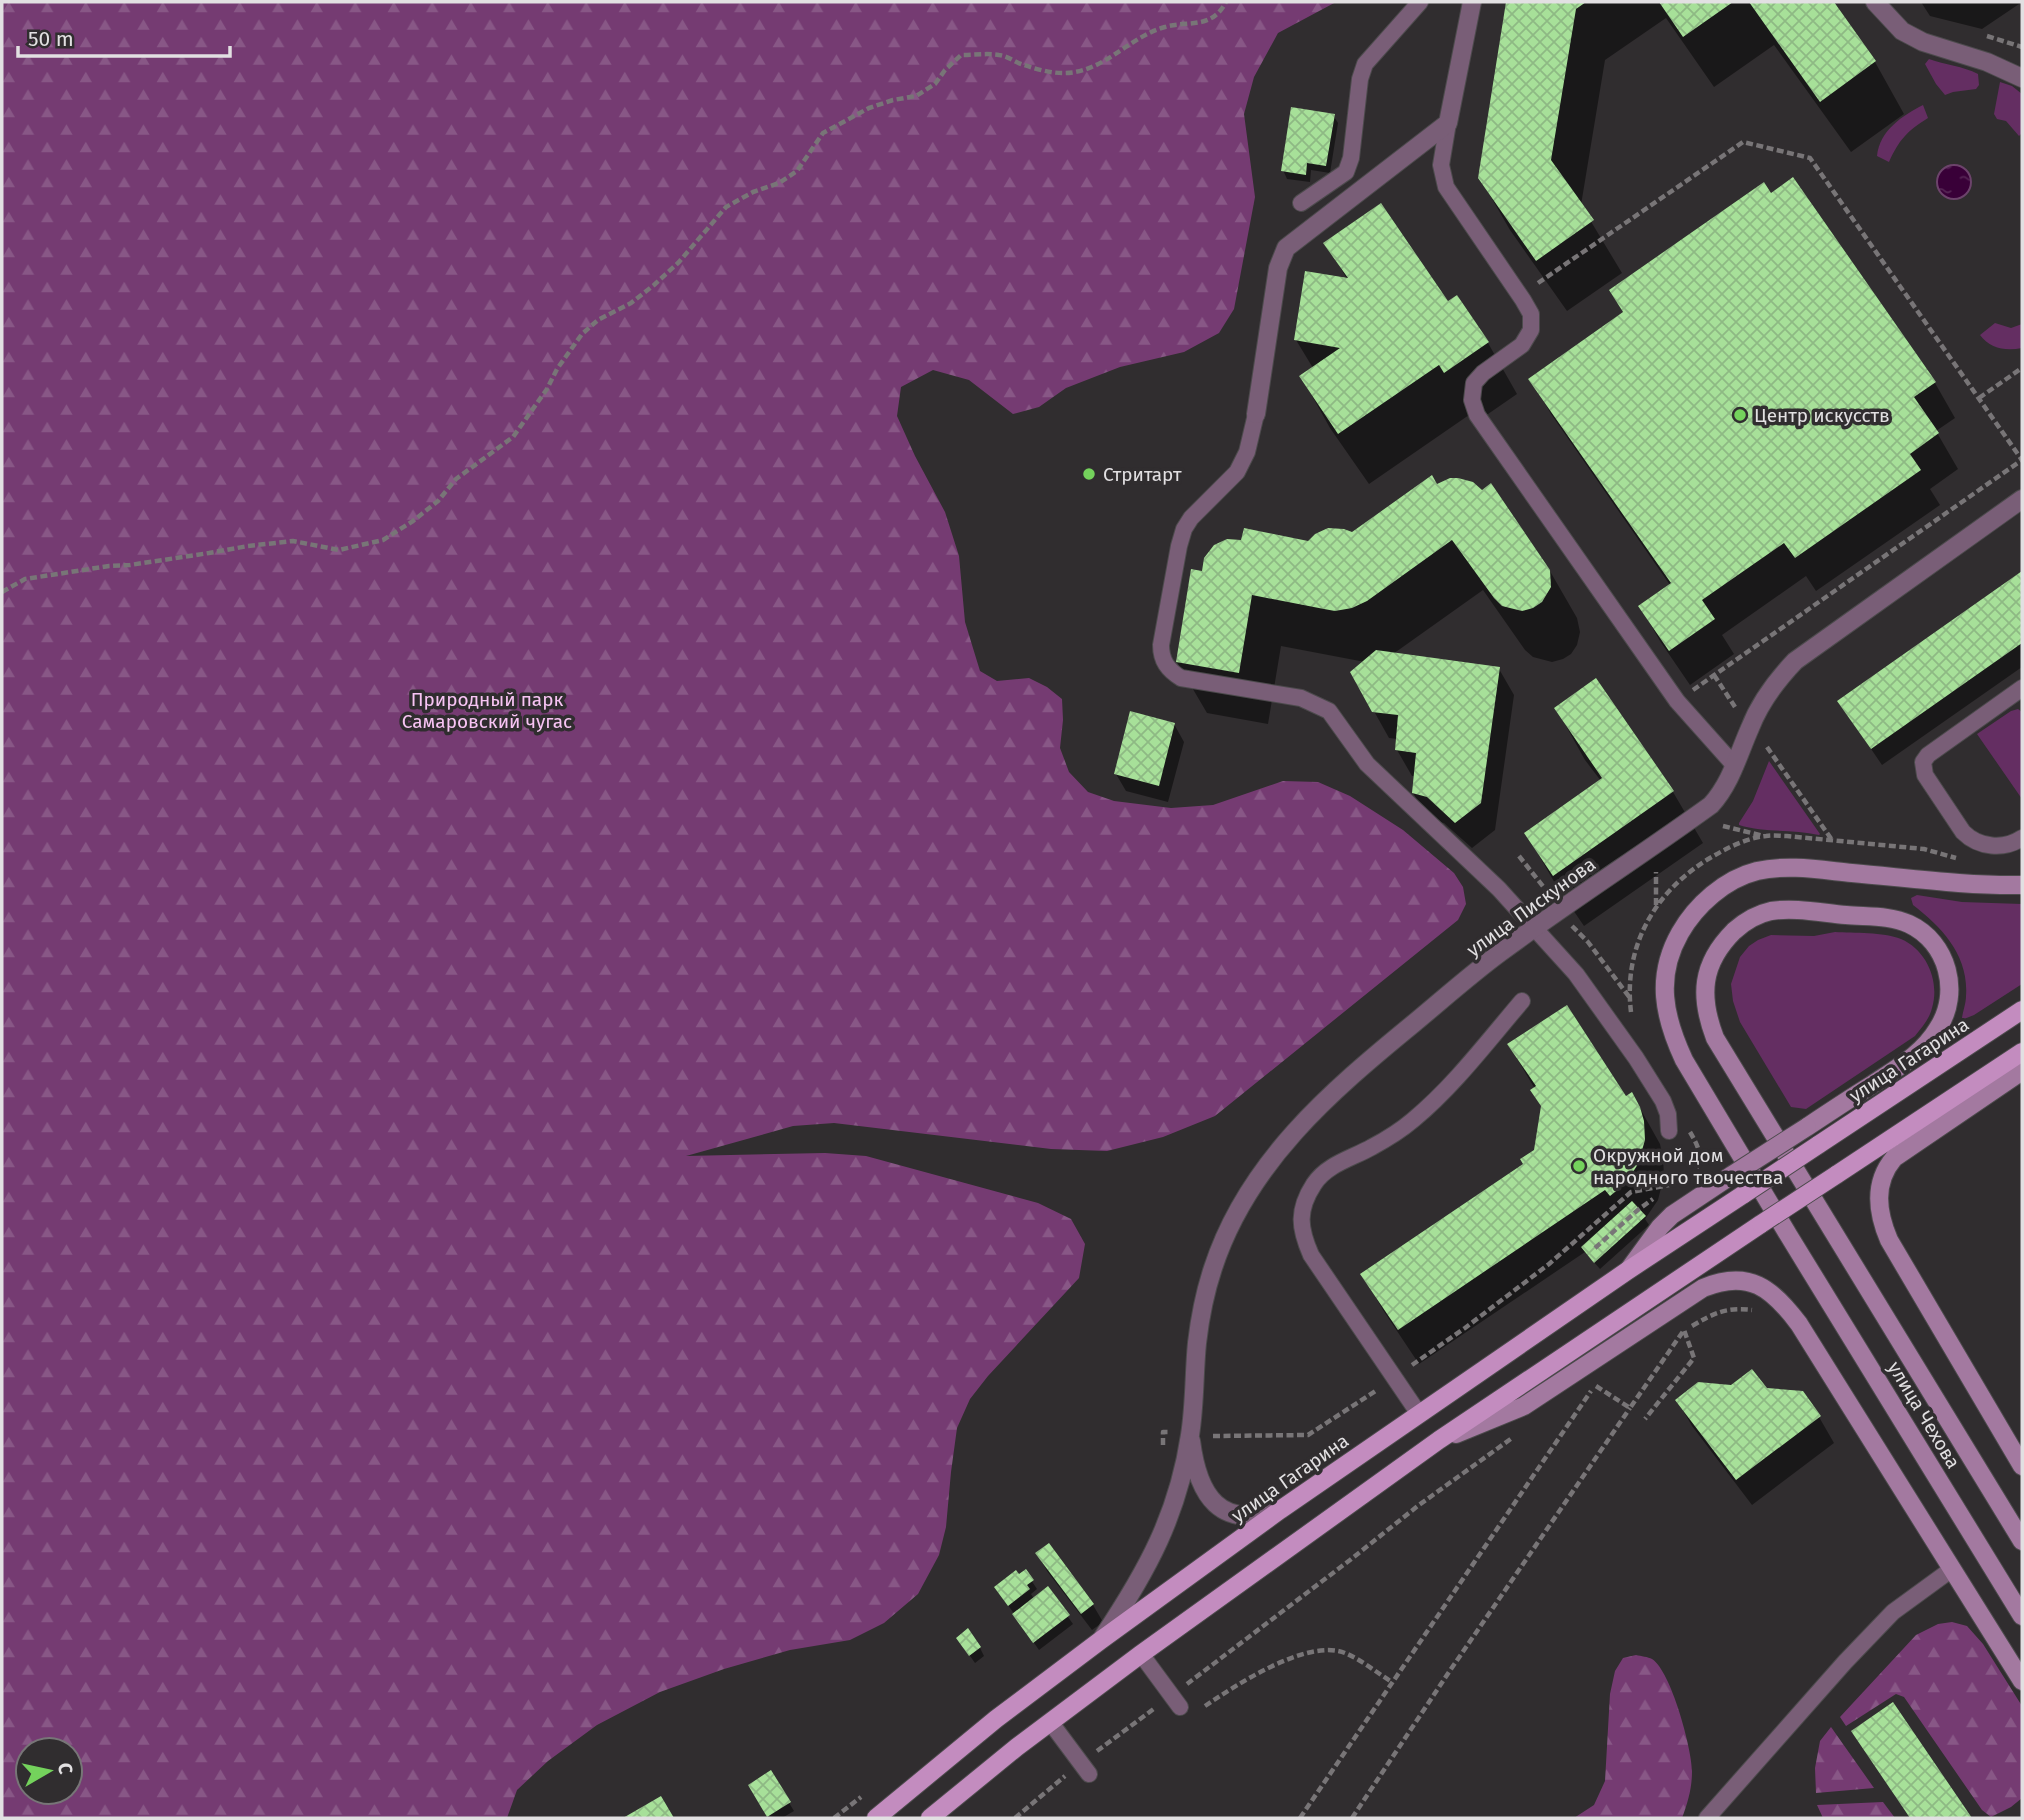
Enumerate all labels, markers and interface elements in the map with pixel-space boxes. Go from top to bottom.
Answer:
scale bar [18,14,229,58]
text: 50 m [28,26,74,52]
place label: Центр искусств [1754,404,1890,427]
marker: Центр искусств [1732,407,1748,423]
place label: Стритарт [1103,463,1182,486]
marker: Стритарт [1081,466,1097,482]
park label: Природный парк Самаровский чугас [402,688,572,733]
street label: улица Пискунова [1462,853,1600,961]
street label: улица Гагарина [1845,1013,1973,1107]
place label: Окружной дом народного твочества [1593,1144,1783,1189]
marker: Окружной дом народного твочества [1571,1158,1587,1174]
street label: улица Чехова [1883,1357,1965,1473]
street label: улица Гагарина [1227,1429,1353,1527]
north arrow [14,1736,84,1806]
text: С [53,1761,78,1776]

